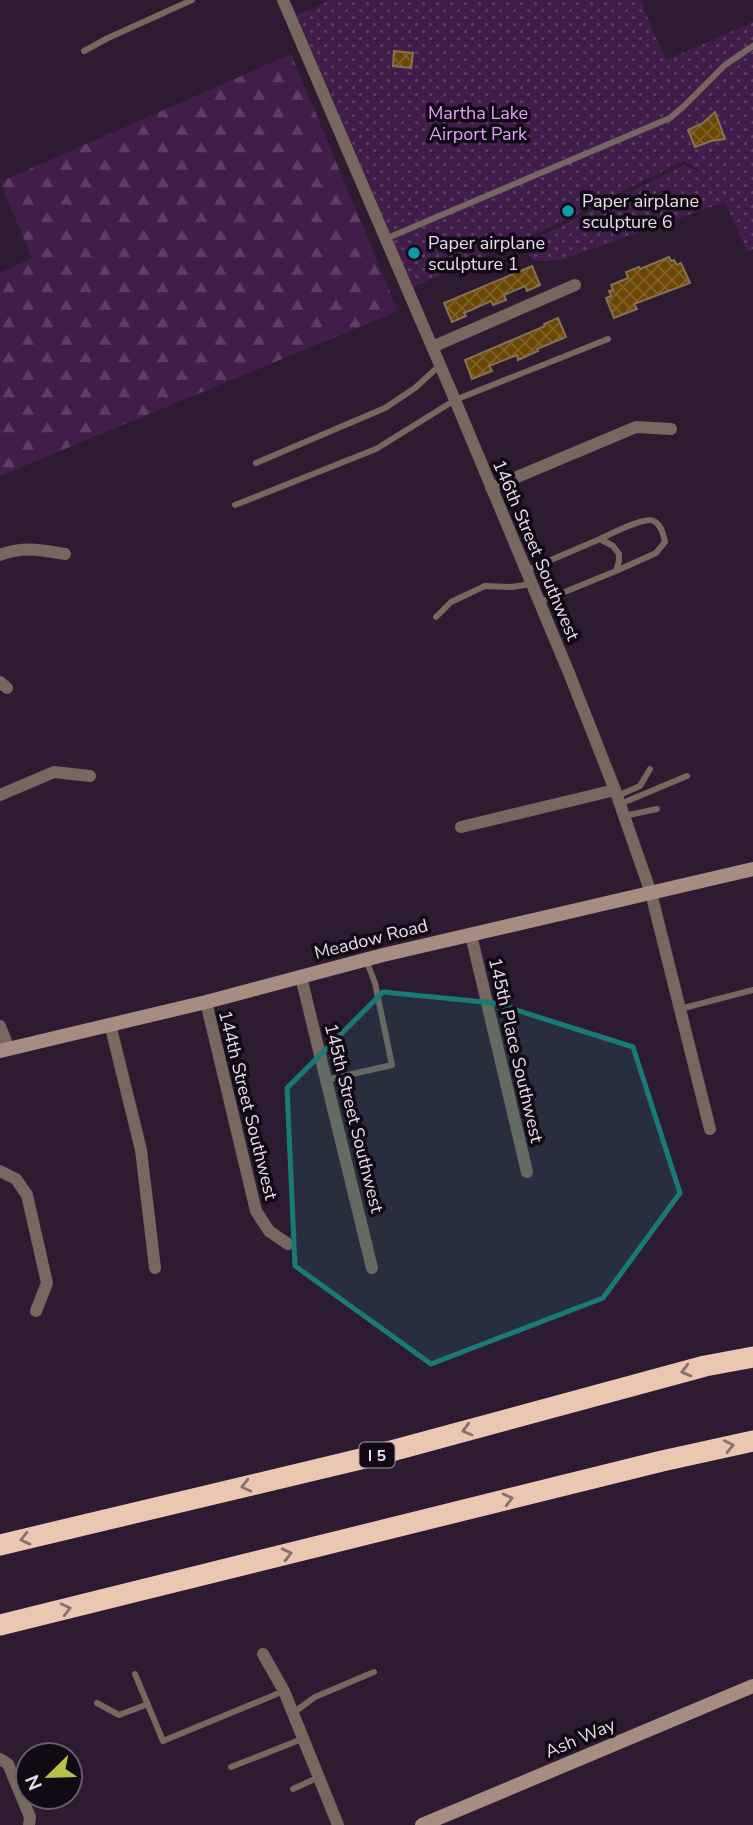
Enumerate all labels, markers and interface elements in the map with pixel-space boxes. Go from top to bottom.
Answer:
park label: Martha Lake Airport Park [428,101,528,146]
place label: Paper airplane sculpture 6 [582,189,699,234]
marker: Paper airplane sculpture 6 [560,203,576,219]
place label: Paper airplane sculpture 1 [428,231,545,276]
marker: Paper airplane sculpture 1 [406,245,422,261]
street label: 146th Street Southwest [487,456,585,645]
street label: Meadow Road [312,913,430,965]
street label: 145th Place Southwest [483,955,549,1146]
street label: 144th Street Southwest [213,1008,283,1203]
street label: 145th Street Southwest [319,1021,389,1216]
one-way arrow [680,1363,692,1377]
one-way arrow [461,1422,473,1437]
one-way arrow [723,1440,735,1455]
road number: I 5 [360,1442,394,1468]
one-way arrow [240,1478,252,1492]
one-way arrow [502,1493,514,1507]
one-way arrow [19,1530,31,1545]
one-way arrow [281,1548,293,1562]
one-way arrow [60,1603,72,1617]
street label: Ash Way [541,1712,619,1764]
north arrow [14,1741,84,1811]
text: N [20,1771,49,1794]

